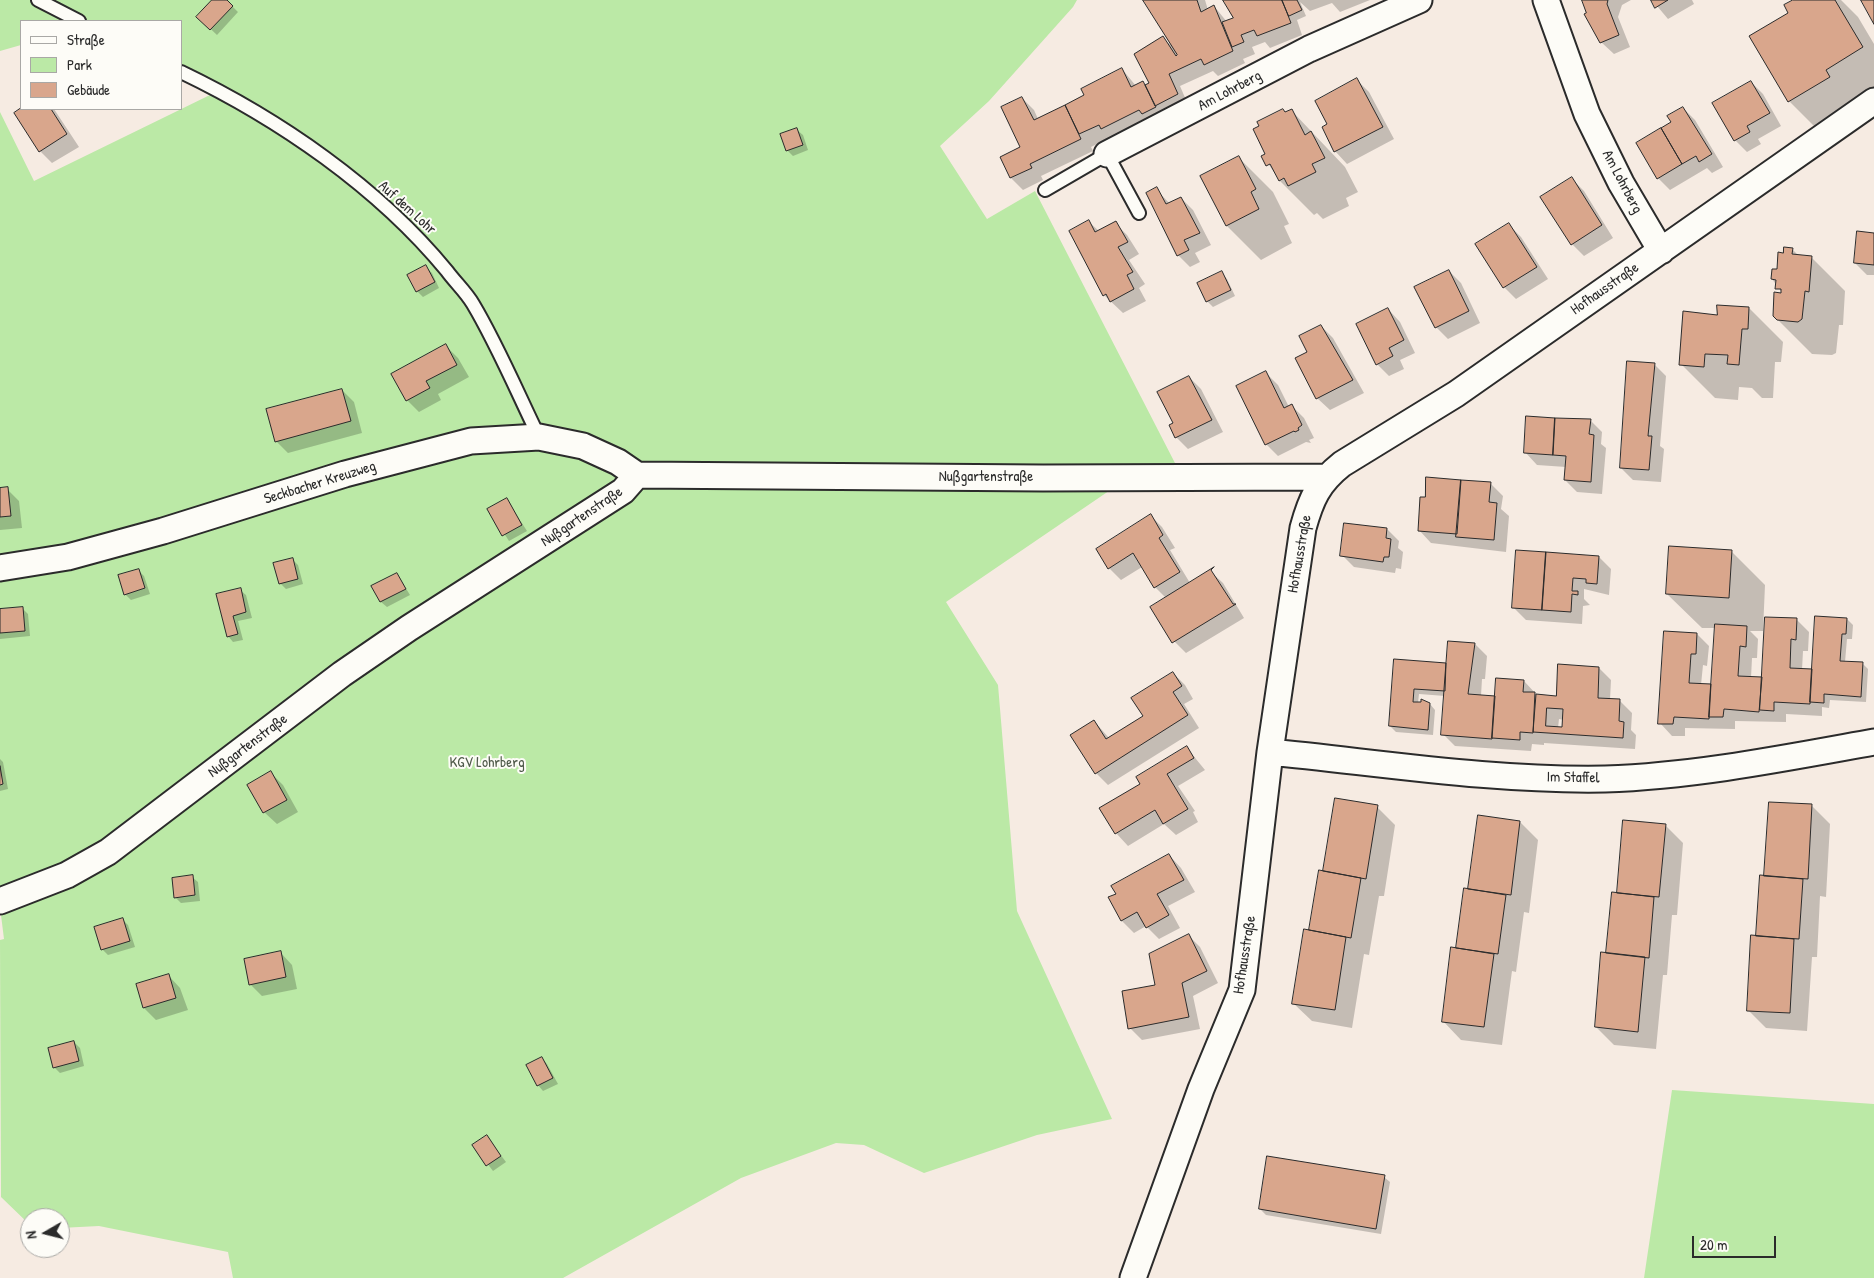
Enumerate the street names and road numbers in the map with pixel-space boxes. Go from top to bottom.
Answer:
street label: Am Lohrberg [1195,67,1265,115]
street label: Am Lohrberg [1598,147,1646,217]
street label: Auf dem Lohr [374,177,440,239]
street label: Hofhausstraße [1568,259,1642,319]
street label: Seckbacher Kreuzweg [262,457,378,509]
street label: Nußgartenstraße [939,468,1033,486]
street label: Nußgartenstraße [538,483,626,551]
street label: Hofhausstraße [1284,514,1316,594]
street label: Nußgartenstraße [205,710,291,782]
street label: Im Staffel [1546,769,1600,787]
street label: Hofhausstraße [1230,915,1260,995]

